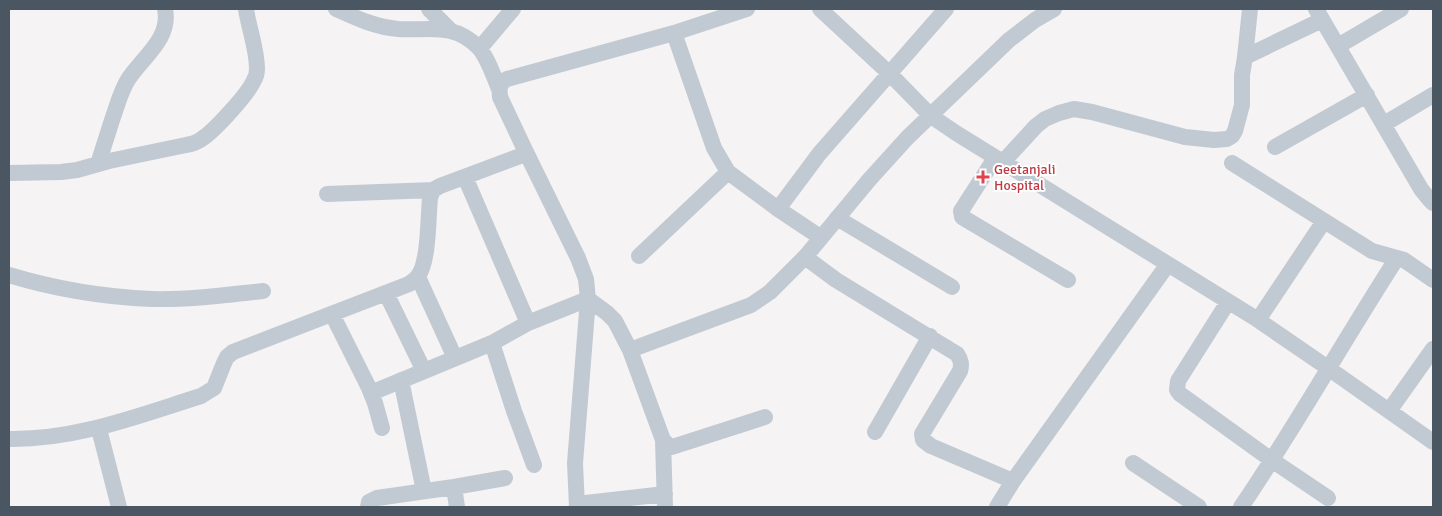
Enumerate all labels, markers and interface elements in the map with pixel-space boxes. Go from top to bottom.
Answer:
place label: Geetanjali Hospital [994,161,1055,194]
marker: Geetanjali Hospital [976,170,990,184]

